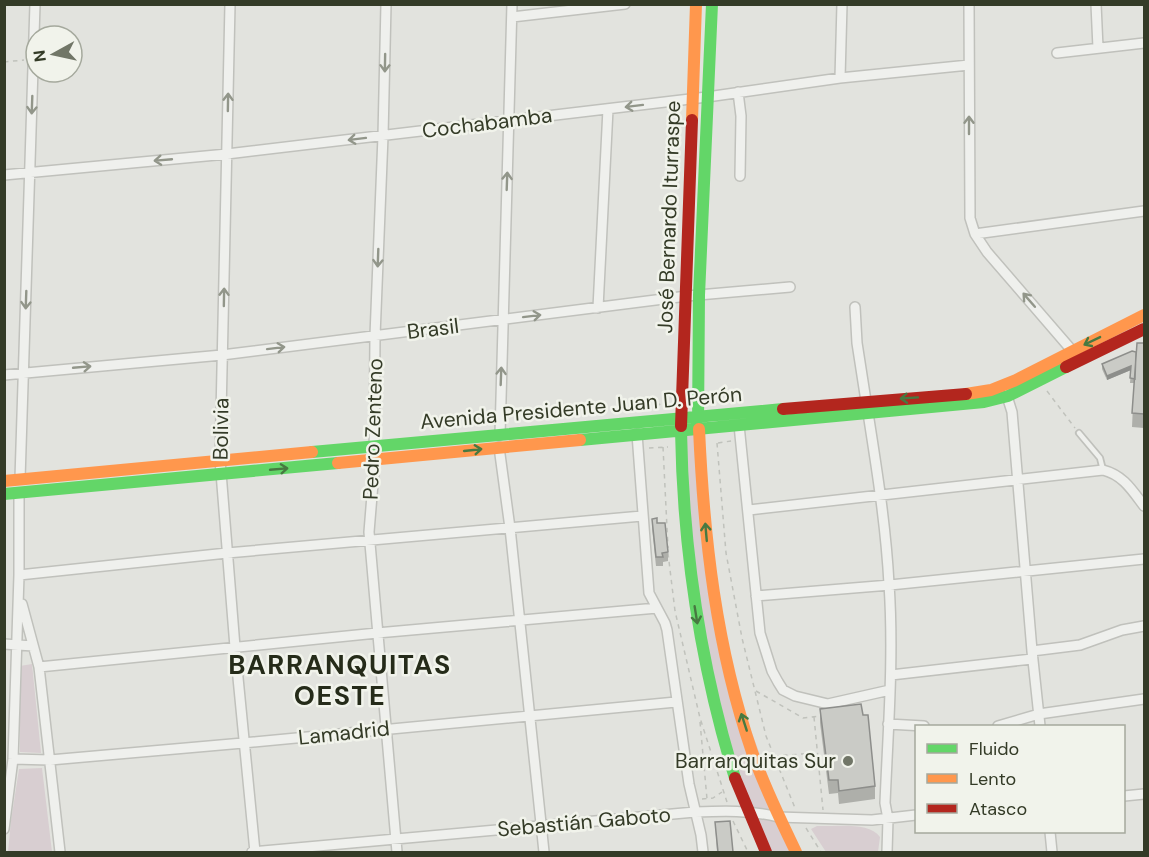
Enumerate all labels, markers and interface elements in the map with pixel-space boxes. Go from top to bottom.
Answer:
north arrow [24,24,84,84]
text: N [28,49,51,63]
one-way arrow [379,52,390,72]
one-way arrow [222,92,234,112]
one-way arrow [27,94,38,114]
one-way arrow [625,100,644,111]
street label: José Bernardo Iturraspe [651,100,687,334]
street label: Cochabamba [420,101,554,145]
one-way arrow [963,115,975,135]
one-way arrow [348,134,367,145]
one-way arrow [154,155,174,166]
one-way arrow [501,172,512,192]
one-way arrow [373,247,384,267]
one-way arrow [218,287,229,307]
one-way arrow [20,289,32,309]
one-way arrow [1022,293,1036,308]
one-way arrow [521,311,541,322]
street label: Brasil [405,312,461,346]
one-way arrow [1084,336,1102,347]
one-way arrow [265,342,285,353]
street label: Pedro Zenteno [357,358,389,500]
one-way arrow [71,361,91,372]
one-way arrow [495,367,506,387]
street label: Avenida Presidente Juan D. Perón [419,380,743,436]
one-way arrow [899,393,919,404]
street label: Bolivia [206,398,236,460]
one-way arrow [462,444,482,455]
one-way arrow [268,463,288,474]
one-way arrow [700,522,711,542]
one-way arrow [691,604,702,624]
district label: BARRANQUITAS OESTE [228,647,452,713]
one-way arrow [738,713,749,732]
street label: Lamadrid [297,714,391,752]
legend [915,725,1125,833]
text: Fluido [969,737,1019,761]
place label: Barranquitas Sur [675,747,836,775]
marker: Barranquitas Sur [841,754,855,768]
text: Lento [969,767,1016,791]
text: Atasco [969,797,1027,821]
street label: Sebastián Gaboto [496,800,672,844]

